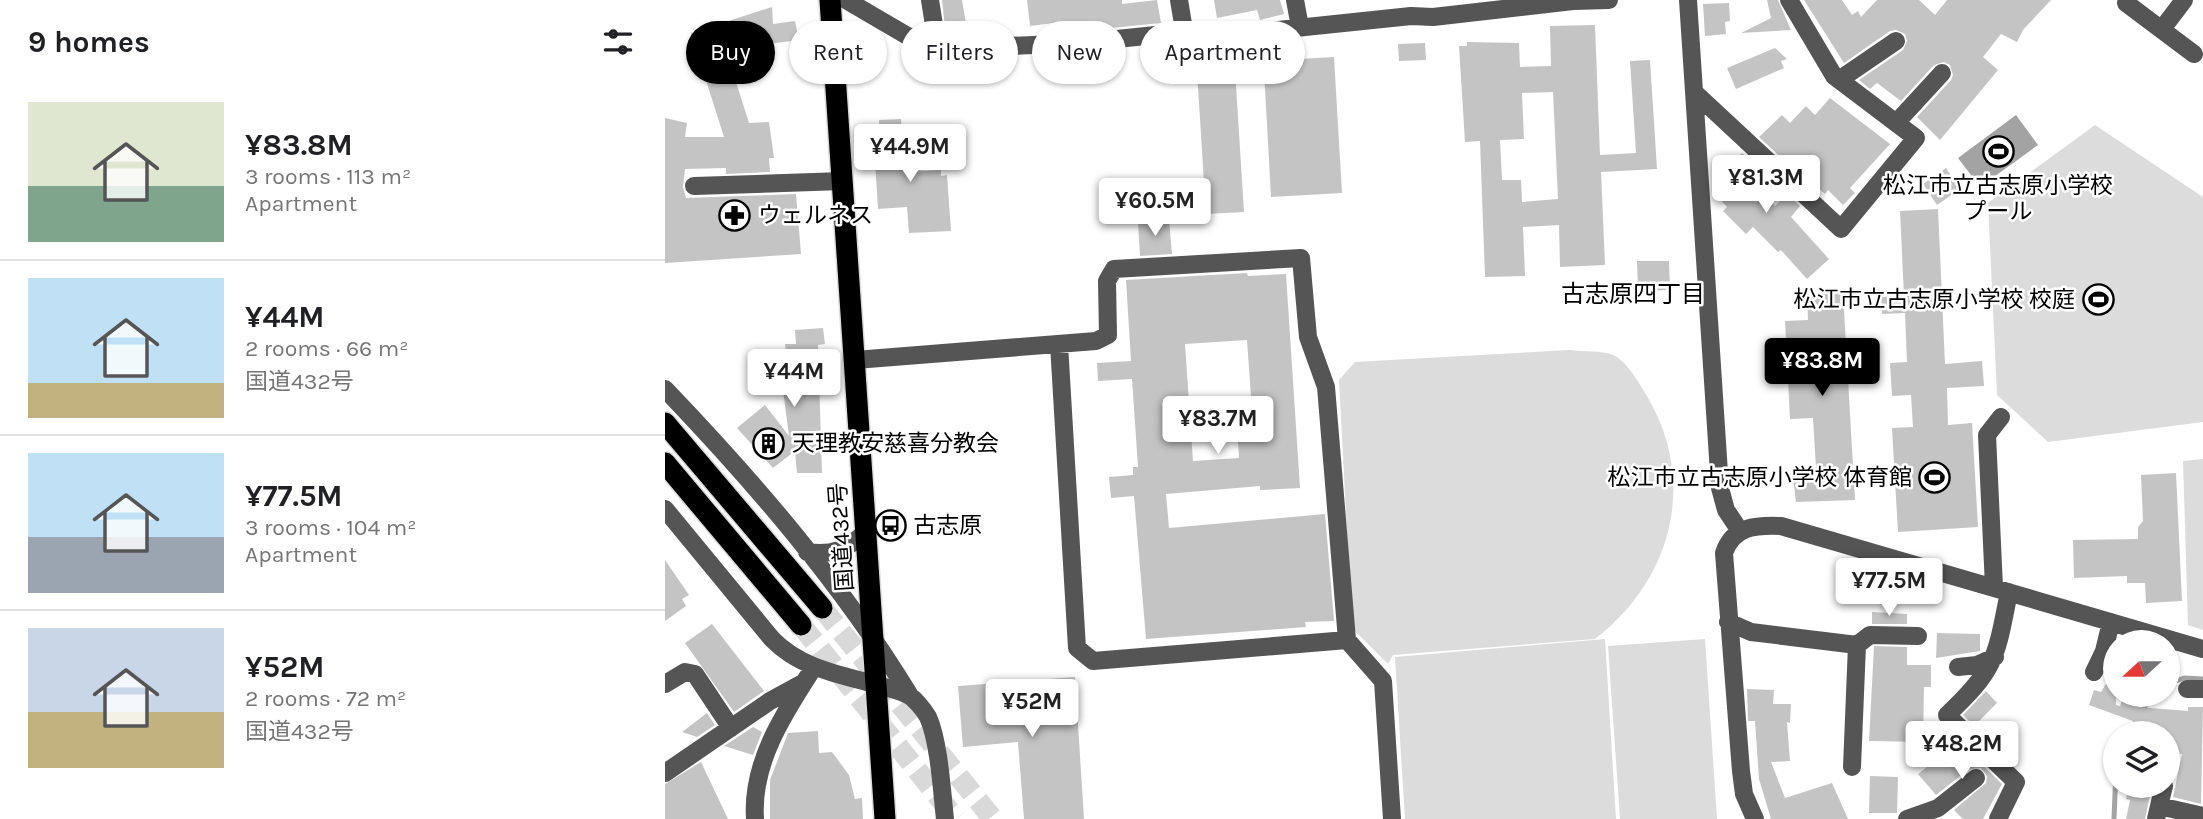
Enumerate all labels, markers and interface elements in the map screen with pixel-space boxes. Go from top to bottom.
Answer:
chip: Buy [686,21,775,84]
chip: Rent [789,21,887,84]
chip: Filters [901,21,1018,84]
chip: New [1032,21,1126,84]
chip: Apartment [1140,21,1305,84]
icon: filters [599,23,637,61]
text: 9 homes [28,24,150,60]
pin: ¥44.9M [853,124,967,184]
text: ¥83.8M [245,127,353,163]
icon: home [84,130,168,214]
text: ¥44.9M [870,133,950,160]
sports icon: 松江市立古志原小学校 プール [1981,134,2015,168]
pin: ¥81.3M [1709,156,1823,215]
text: 3 rooms · 113 m² [245,163,411,190]
text: ¥81.3M [1728,164,1804,191]
place label: 松江市立古志原小学校 プール [1883,172,2113,225]
pin: ¥60.5M [1098,178,1212,238]
text: ¥60.5M [1115,187,1195,214]
text: Apartment [245,190,357,217]
pharmacy icon: ウェルネス [718,198,752,232]
place label: ウェルネス [758,202,873,229]
district label: 古志原四丁目 [1561,280,1705,308]
sports icon: 松江市立古志原小学校 校庭 [2081,282,2115,316]
place label: 松江市立古志原小学校 校庭 [1794,286,2075,313]
text: ¥44M [245,299,325,335]
icon: home [84,306,168,390]
text: 2 rooms · 66 m² [245,335,408,362]
pin: ¥83.8M [1765,338,1879,398]
text: ¥83.8M [1781,347,1863,374]
pin: ¥44M [753,350,835,409]
text: ¥44M [764,358,824,385]
text: 国道432号 [245,368,354,395]
pin: ¥83.7M [1161,396,1275,456]
text: ¥83.7M [1178,405,1258,432]
building icon: 天理教安慈喜分教会 [752,426,786,460]
place label: 天理教安慈喜分教会 [792,430,999,457]
sports icon: 松江市立古志原小学校 体育館 [1918,460,1952,494]
place label: 松江市立古志原小学校 体育館 [1608,464,1912,491]
text: ¥77.5M [245,478,343,514]
icon: home [84,481,168,565]
street label: 国道432号 [824,482,859,592]
bus stop icon: 古志原 [873,508,907,542]
place label: 古志原 [913,512,982,539]
text: 3 rooms · 104 m² [245,514,416,541]
text: Apartment [245,541,357,568]
pin: ¥77.5M [1832,558,1946,618]
text: ¥77.5M [1852,567,1926,594]
north arrow [2103,630,2181,707]
map controls [2103,630,2180,798]
text: ¥52M [245,649,324,685]
icon: home [84,656,168,740]
pin: ¥52M [991,680,1073,739]
text: 2 rooms · 72 m² [245,685,406,712]
text: ¥52M [1002,688,1062,715]
text: 国道432号 [245,718,354,745]
button: layers [2103,721,2180,798]
pin: ¥48.2M [1905,722,2019,781]
text: ¥48.2M [1921,730,2003,757]

